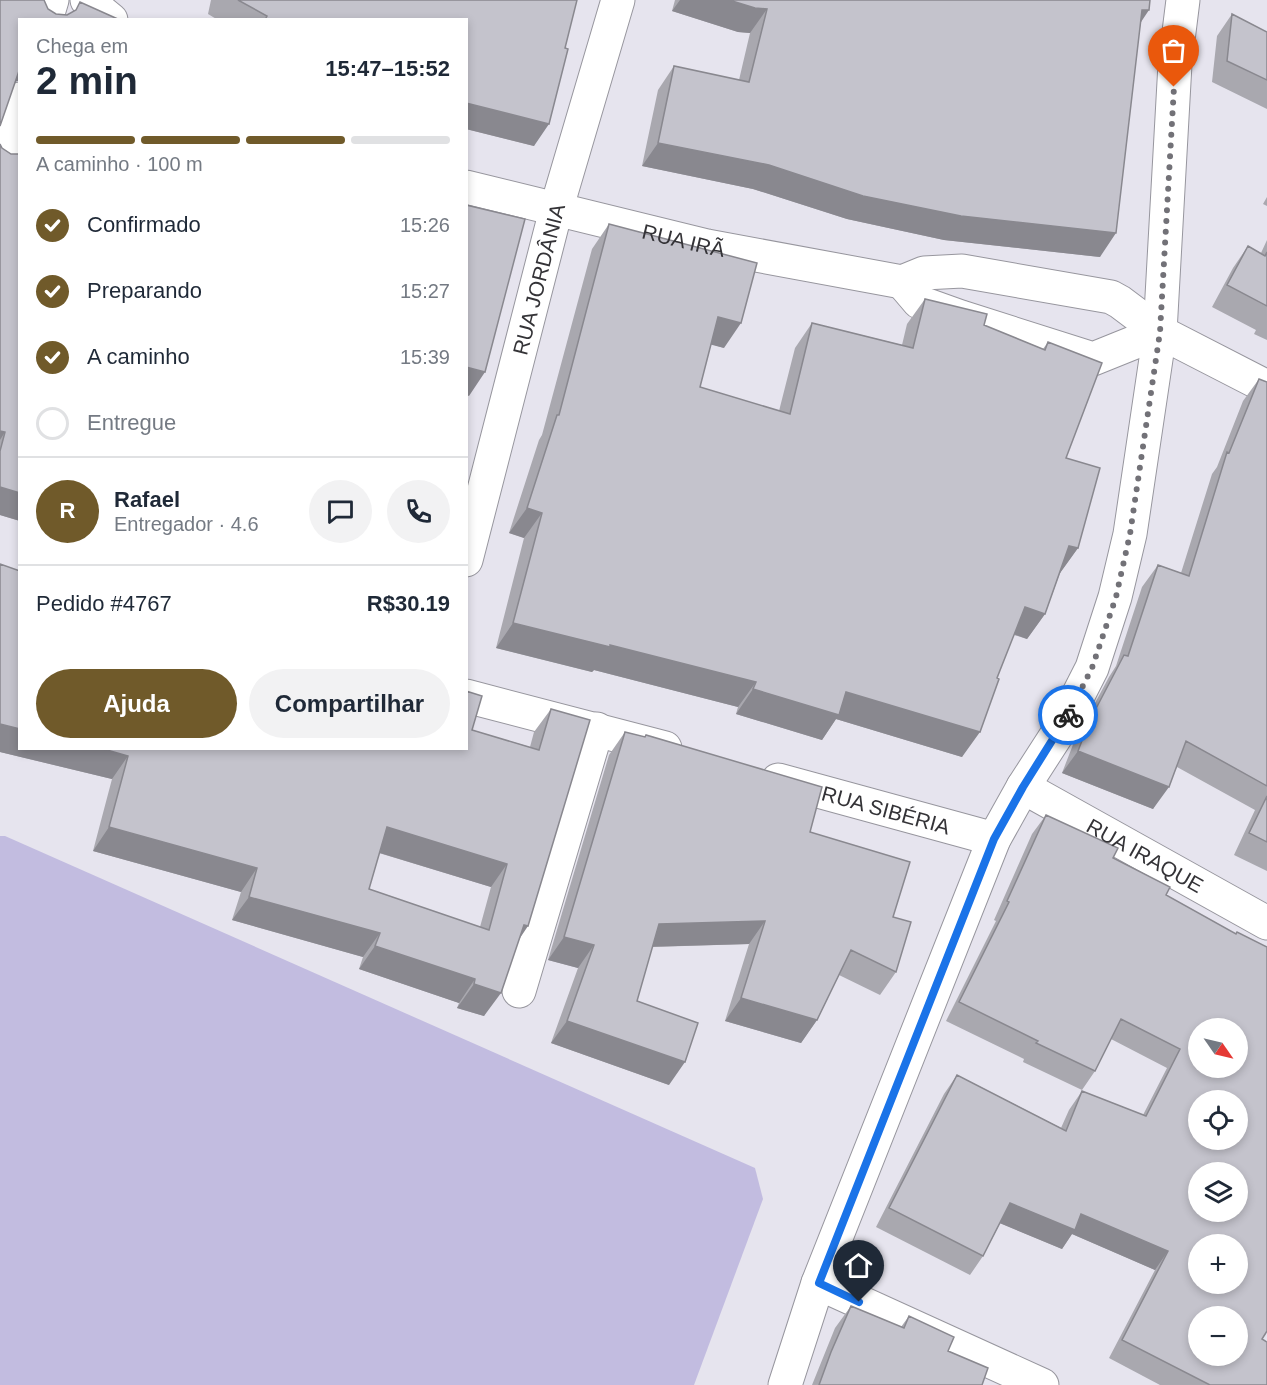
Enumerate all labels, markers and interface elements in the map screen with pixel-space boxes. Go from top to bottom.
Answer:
pin [1148,25,1199,87]
icon: bag [1157,34,1190,67]
text: Chega em [36,35,128,57]
text: 15:47–15:52 [325,56,450,81]
text: 2 min [36,59,138,102]
text: A caminho · 100 m [36,153,203,175]
street label: RUA JORDÂNIA [508,201,569,357]
icon: check [36,209,69,242]
text: Confirmado [87,212,201,237]
text: 15:26 [400,214,450,236]
street label: RUA IRÃ [640,219,727,261]
icon: check [36,275,69,308]
text: Preparando [87,278,202,303]
text: 15:27 [400,280,450,302]
icon: check [36,341,69,374]
text: A caminho [87,344,190,369]
text: 15:39 [400,346,450,368]
text: Entregue [87,410,176,435]
button: chat [309,480,372,543]
button: phone [387,480,450,543]
text: Rafael [114,487,180,512]
text: R [60,498,75,523]
text: Entregador · 4.6 [114,513,259,535]
text: Pedido #4767 [36,591,172,616]
text: R$30.19 [367,591,450,616]
button: Ajuda [36,669,237,738]
button: Compartilhar [249,669,450,738]
courier [1038,685,1098,745]
icon: bike [1052,699,1085,732]
street label: RUA SIBÉRIA [819,781,953,838]
street label: RUA IRAQUE [1083,814,1207,897]
north arrow [1188,1018,1248,1078]
map controls [1188,1018,1248,1366]
button: locate [1188,1090,1248,1150]
button: layers [1188,1162,1248,1222]
button: + [1188,1234,1248,1294]
pin [833,1240,884,1302]
icon: home [842,1249,875,1282]
button: − [1188,1306,1248,1366]

